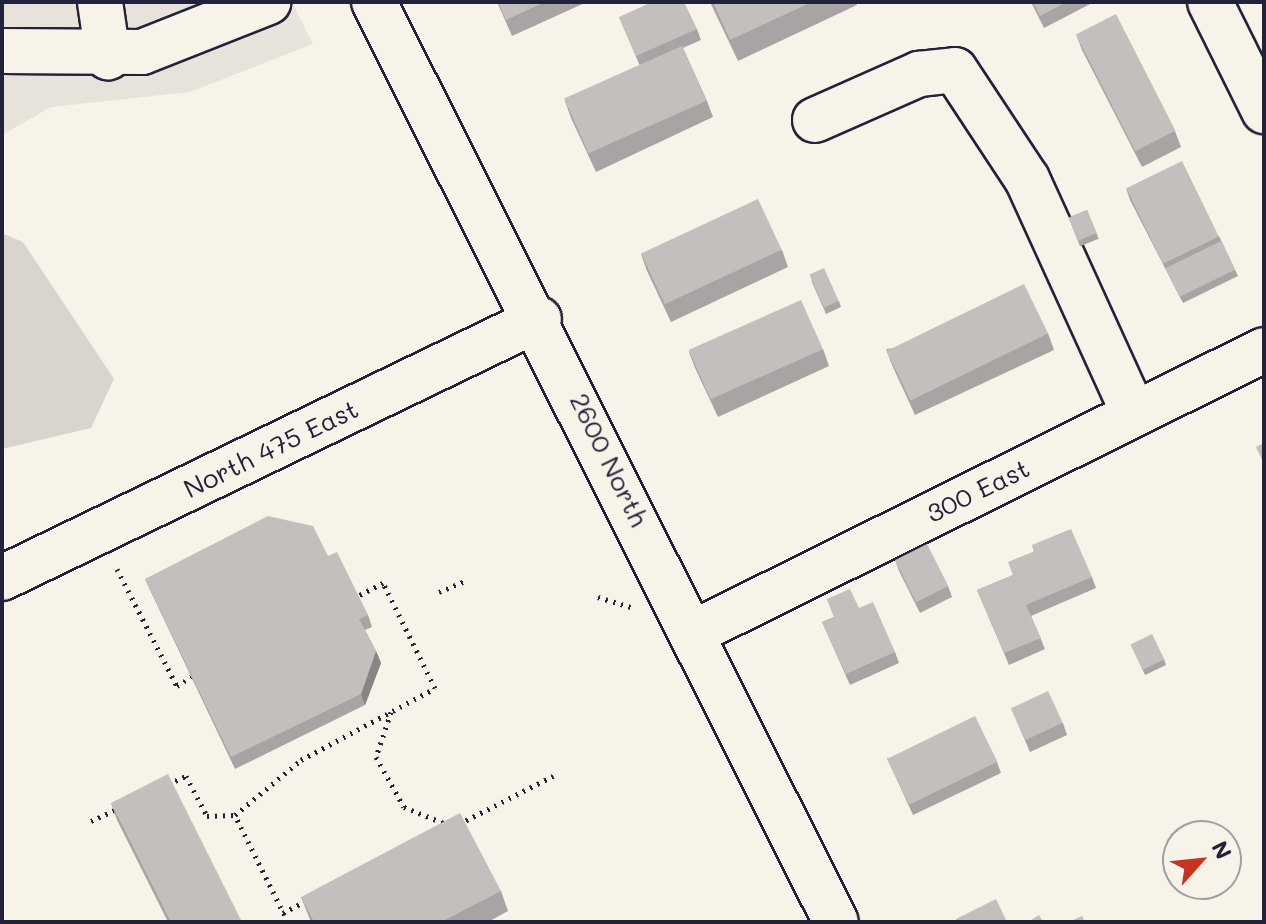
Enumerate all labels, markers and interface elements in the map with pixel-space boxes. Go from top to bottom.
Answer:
street label: 2600 North [563,388,655,532]
street label: North 475 East [179,393,363,505]
street label: 300 East [921,453,1035,529]
north arrow [1162,820,1242,900]
text: N [1205,836,1239,864]

